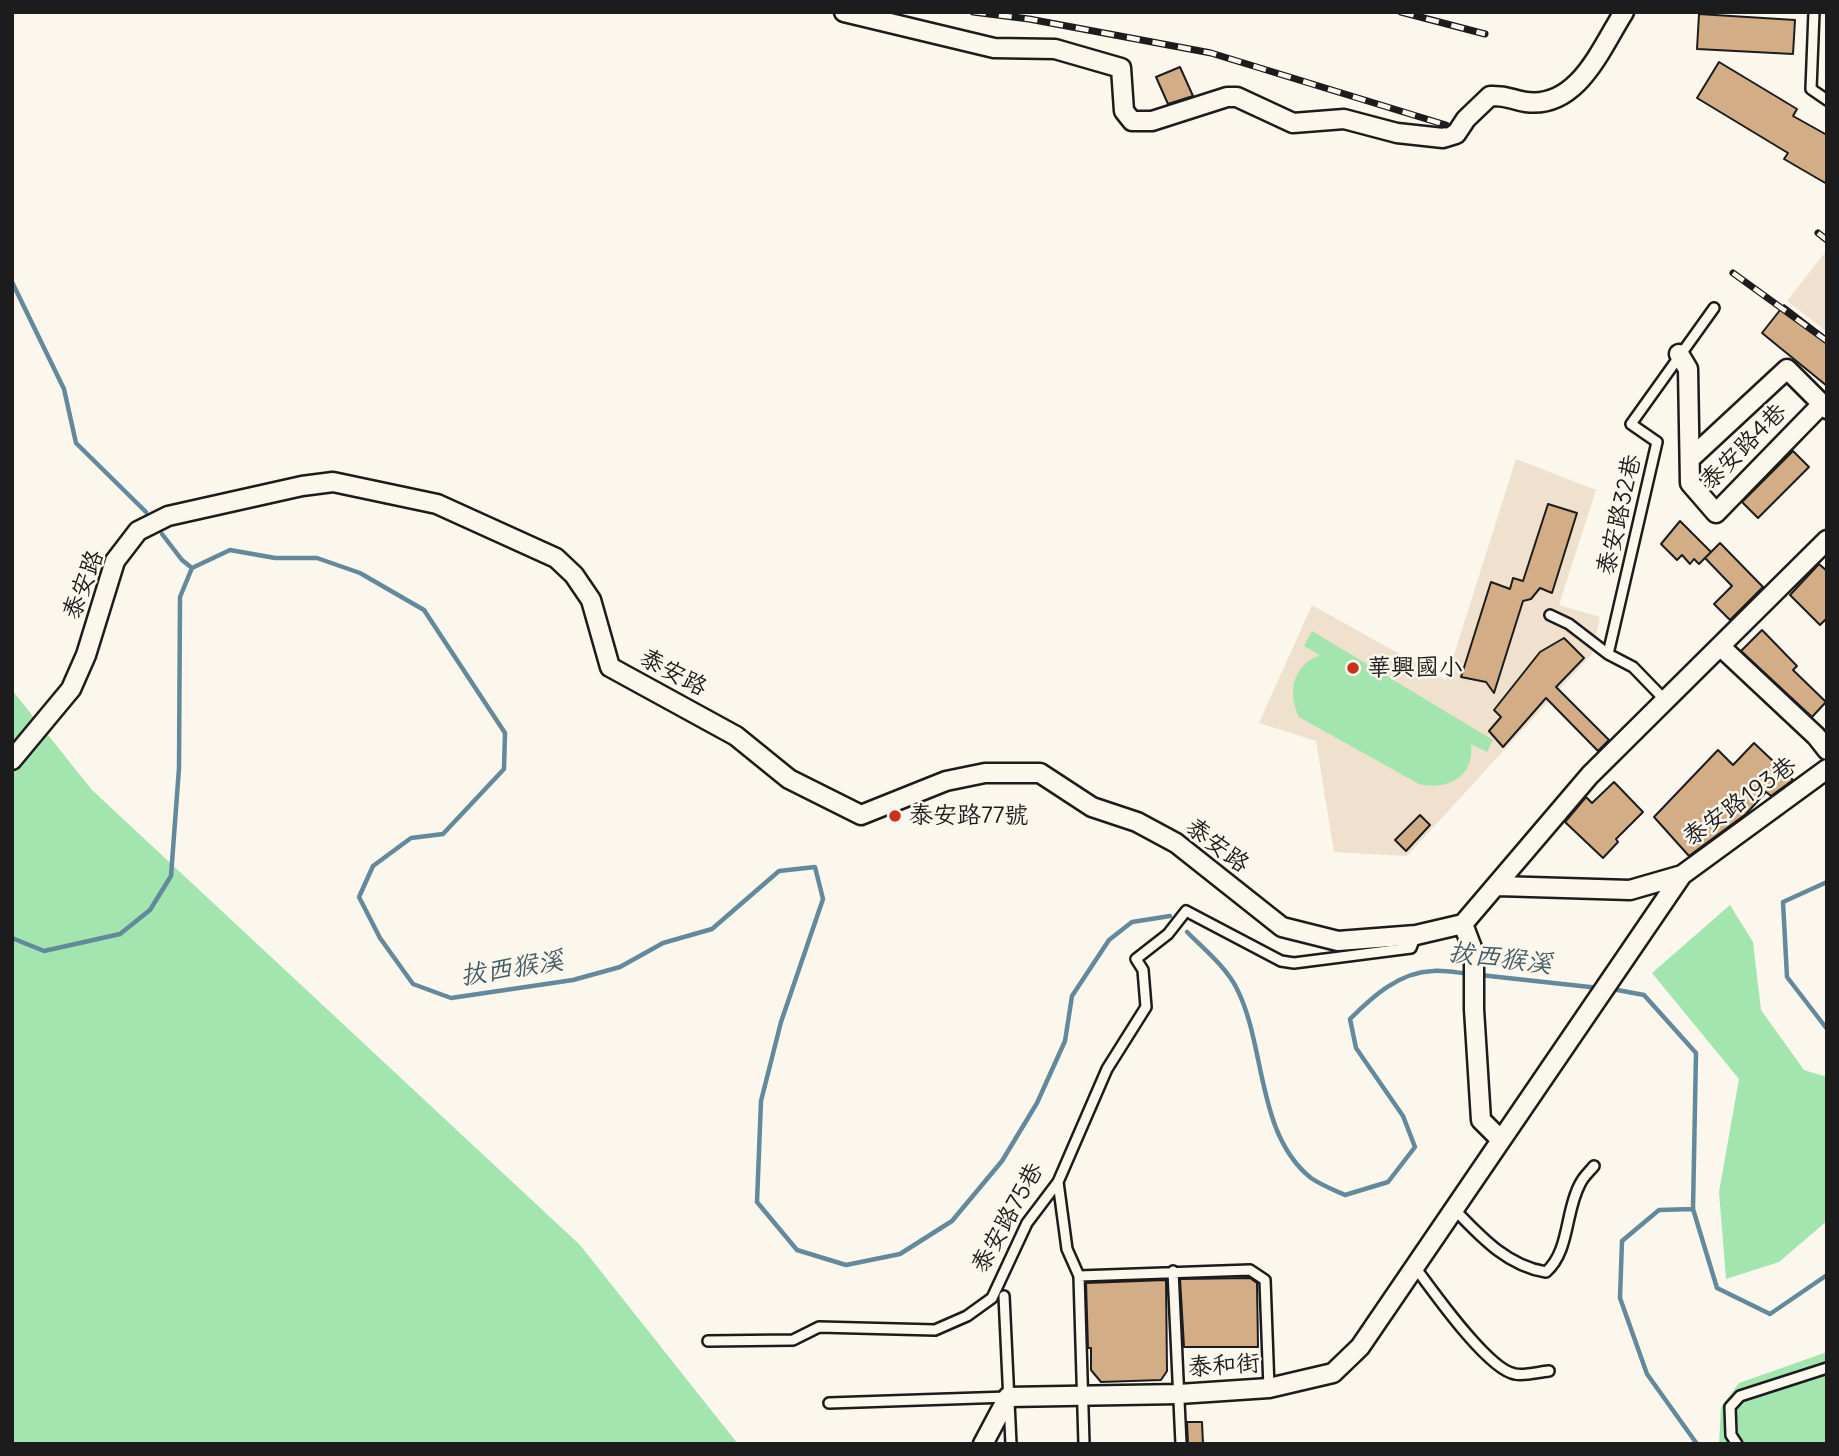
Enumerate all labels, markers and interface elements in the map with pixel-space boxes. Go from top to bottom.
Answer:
street label: 泰安路4巷 [1695,398,1793,496]
street label: 泰安路32巷 [1592,452,1648,578]
street label: 泰安路 [58,546,110,624]
street label: 泰安路 [634,643,712,703]
place label: 華興國小 [1367,654,1463,682]
marker: 華興國小 [1345,660,1361,676]
street label: 泰安路193巷 [1678,751,1802,853]
place label: 泰安路77號 [909,802,1029,830]
marker: 泰安路77號 [887,808,903,824]
street label: 泰安路 [1180,813,1254,879]
water label: 拔西猴溪 [1446,937,1554,981]
water label: 拔西猴溪 [458,945,566,993]
street label: 泰安路75巷 [966,1158,1050,1278]
street label: 泰和街 [1187,1349,1261,1383]

